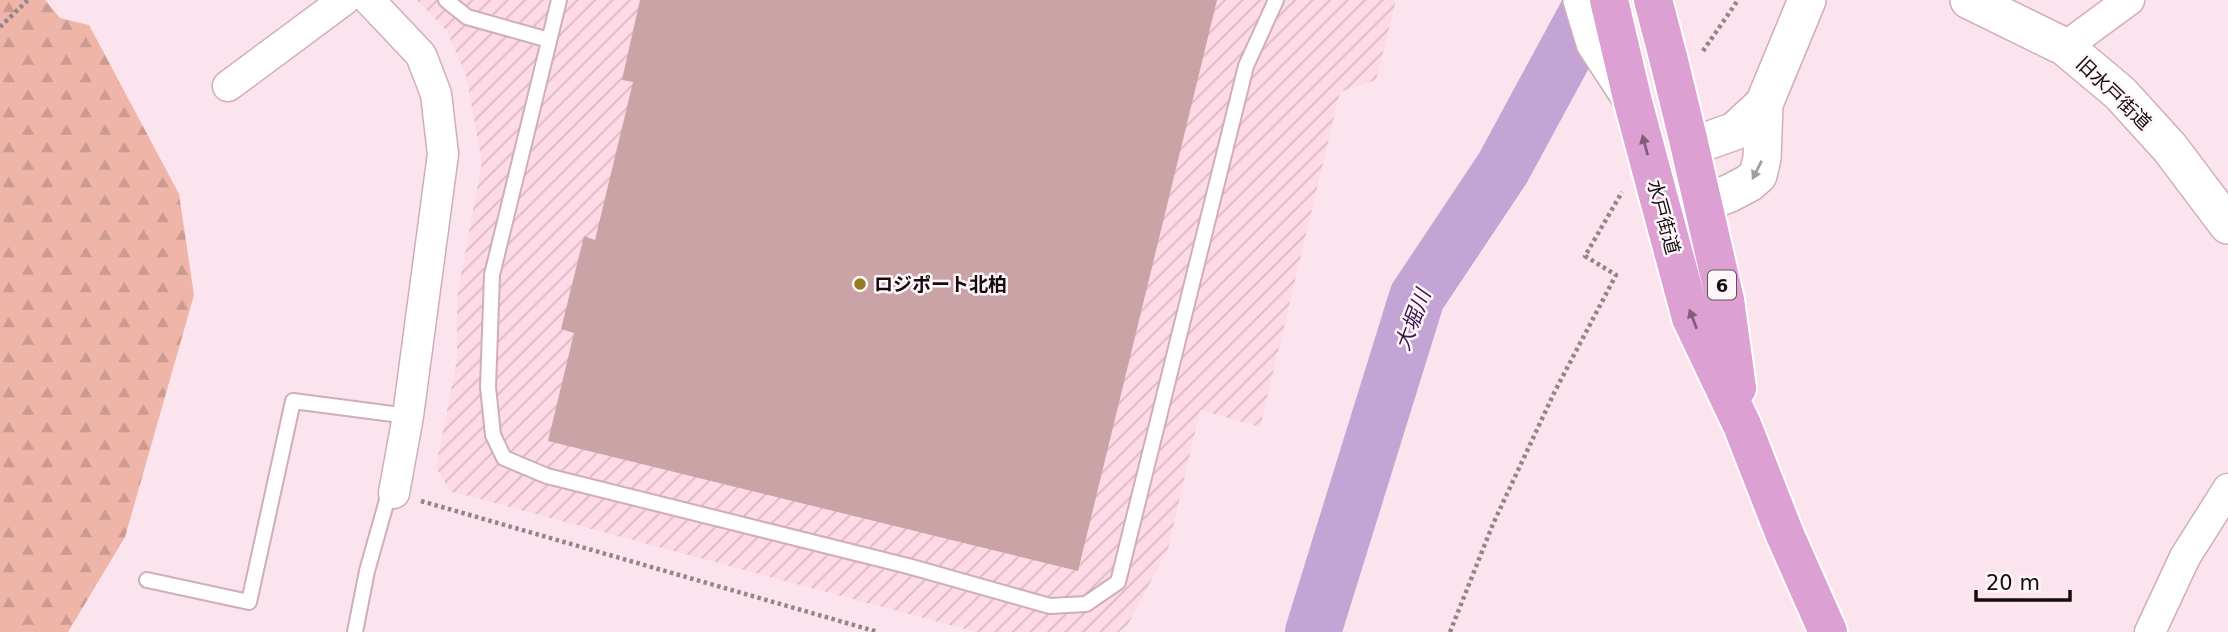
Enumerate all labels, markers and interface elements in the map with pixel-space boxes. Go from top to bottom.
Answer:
street label: 旧水戸街道 [2072,52,2156,134]
one-way arrow [1639,134,1650,156]
one-way arrow [1751,161,1763,181]
street label: 水戸街道 [1644,177,1684,257]
road number: 6 [1708,270,1736,300]
place label: ロジポート北柏 [874,273,1007,295]
marker: ロジポート北柏 [852,276,868,292]
water label: 大堀川 [1391,284,1436,354]
one-way arrow [1687,308,1698,329]
scale bar [1976,558,2070,602]
text: 20 m [1986,571,2040,595]

